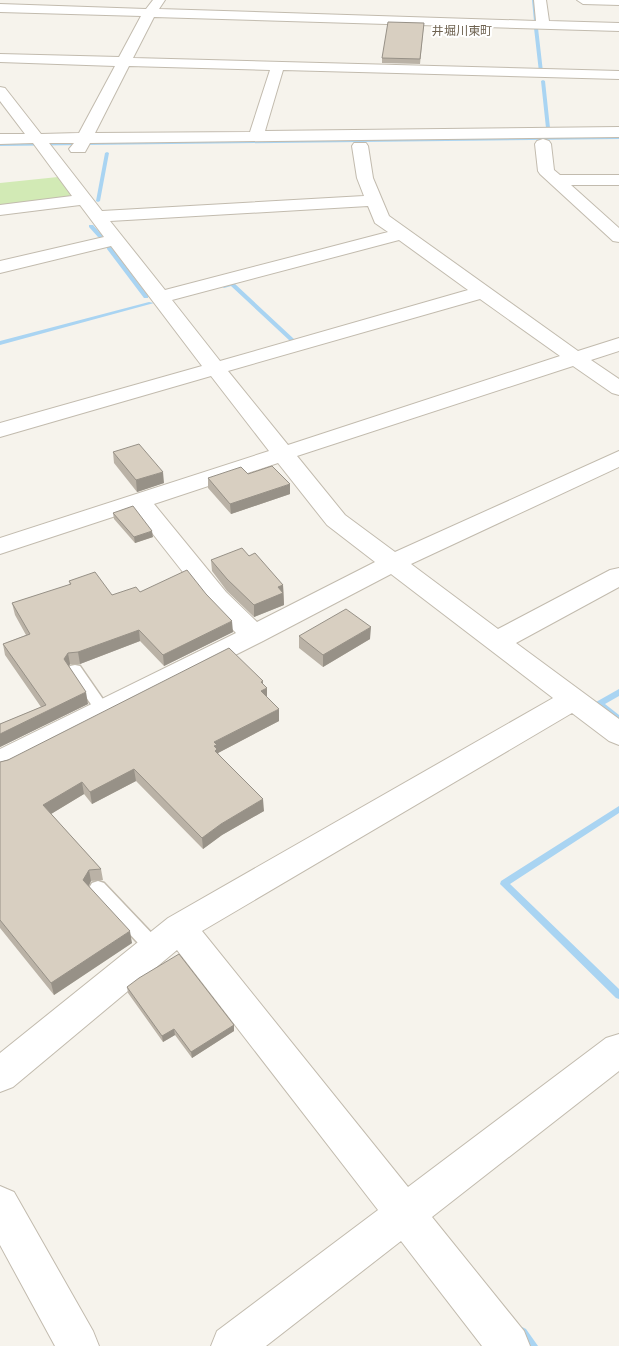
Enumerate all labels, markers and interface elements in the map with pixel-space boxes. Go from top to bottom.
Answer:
district label: 井堀川東町 [432,24,492,38]

